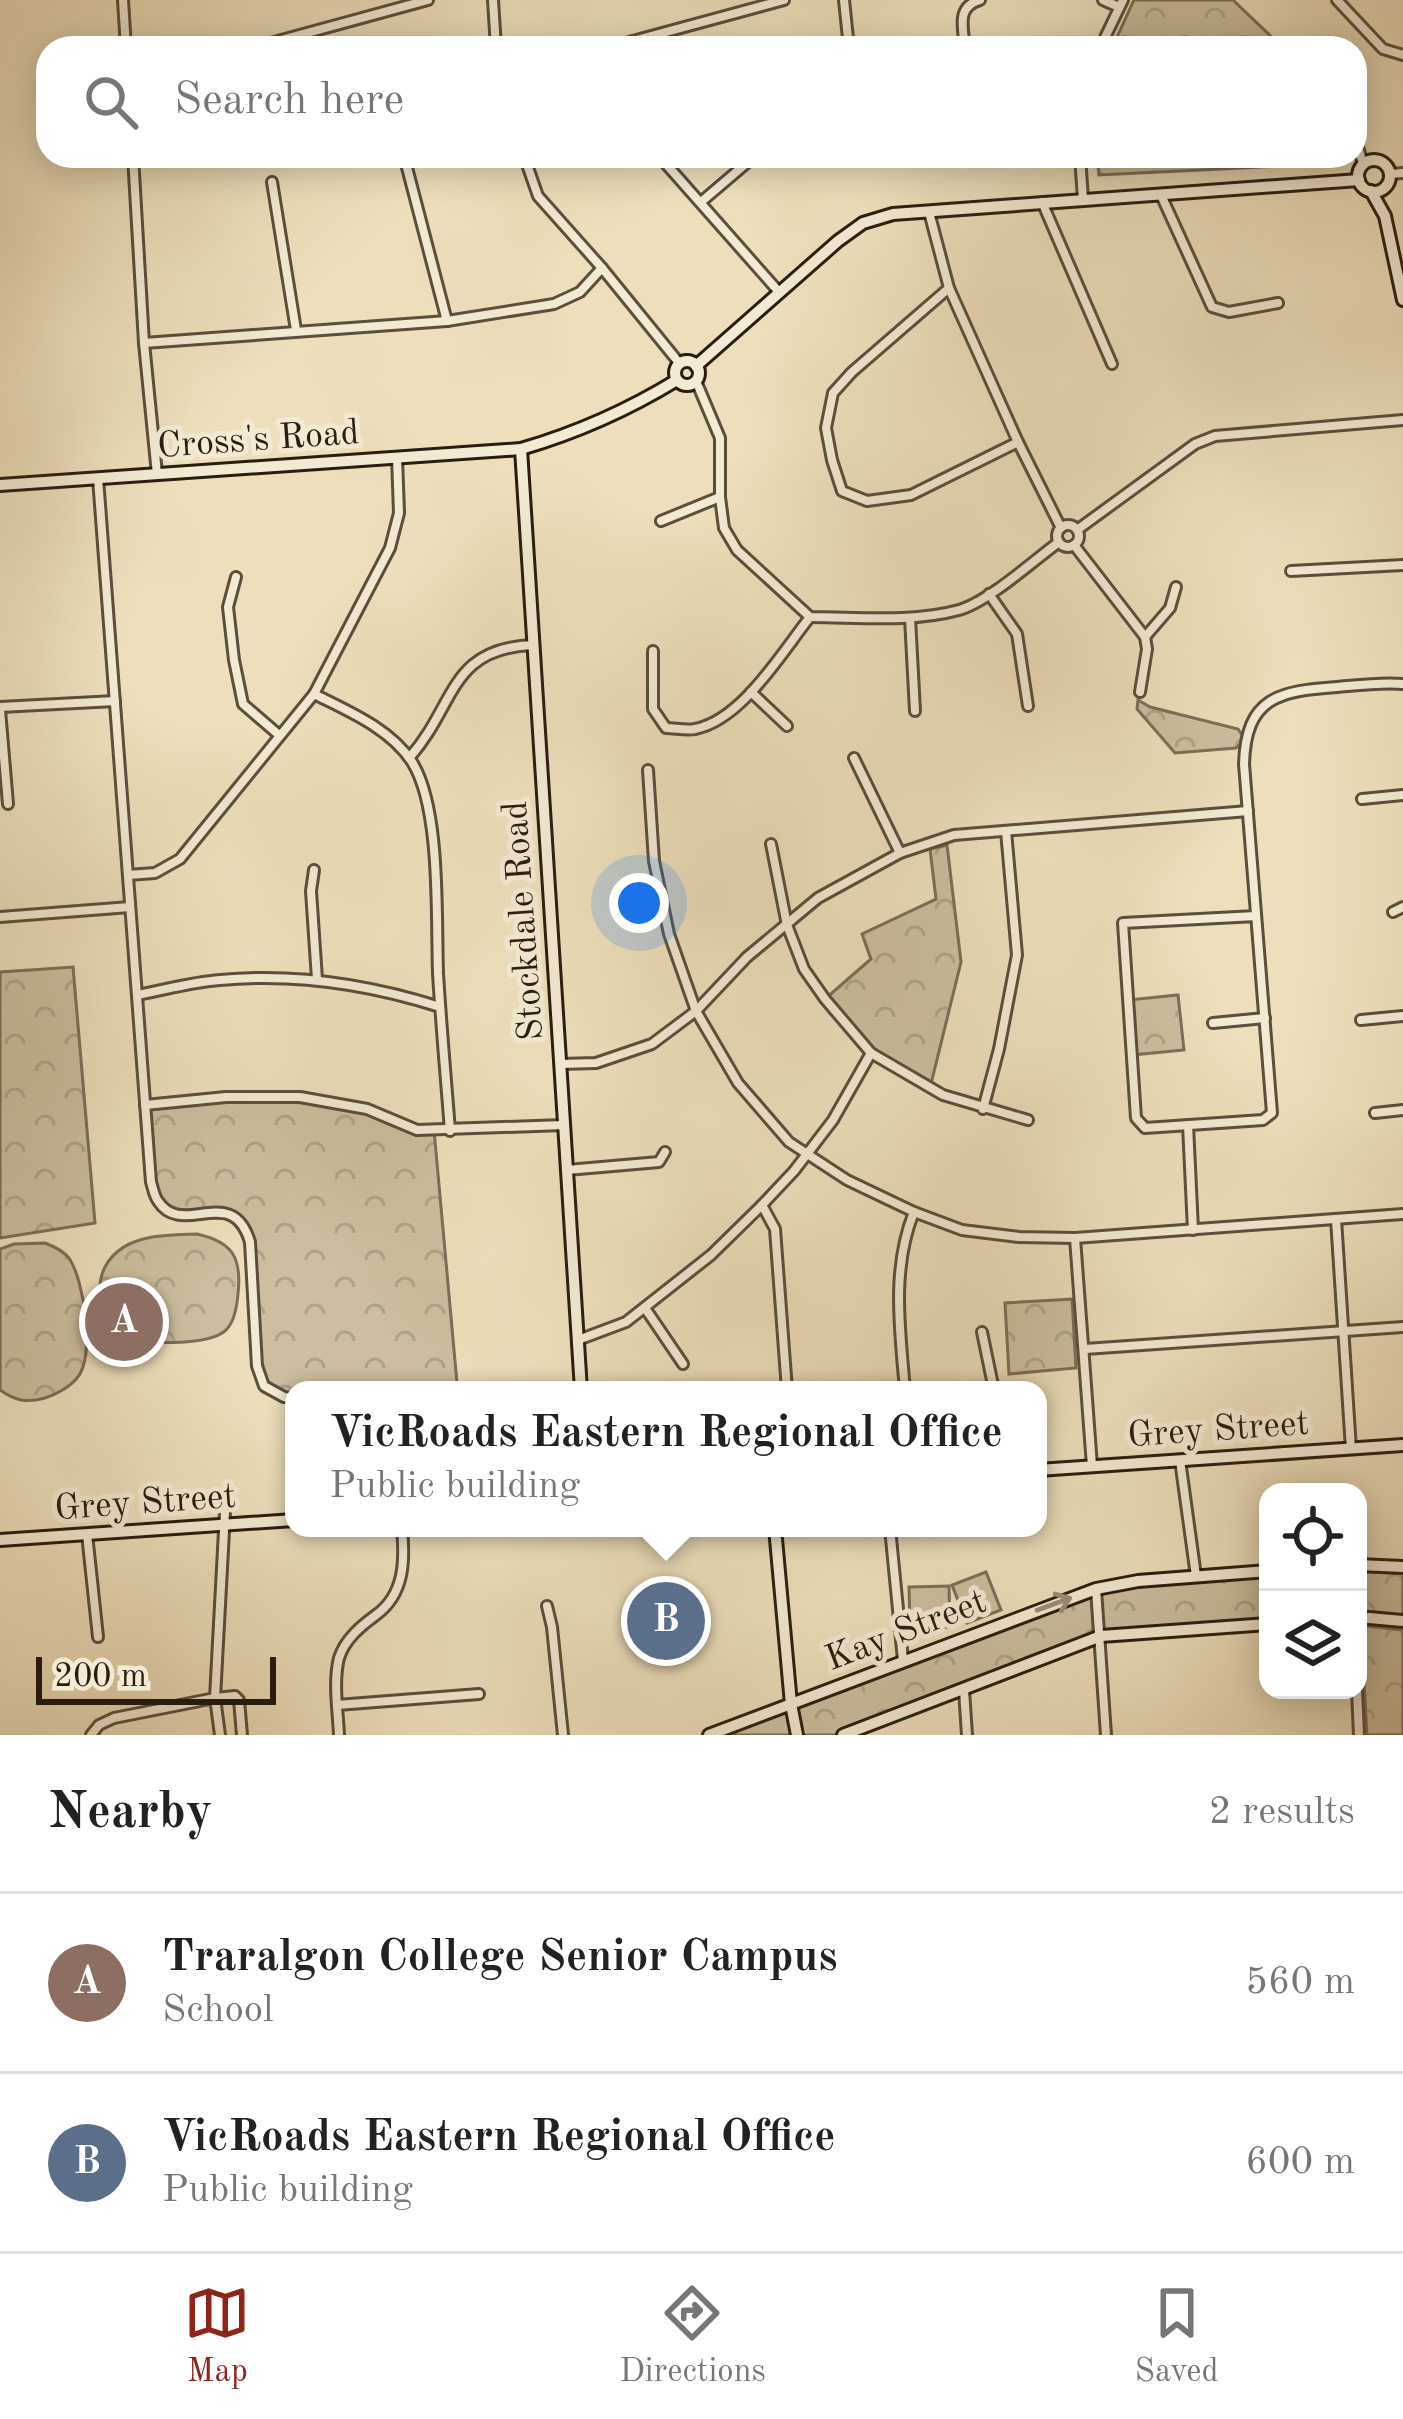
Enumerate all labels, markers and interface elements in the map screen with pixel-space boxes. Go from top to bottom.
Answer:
search box [36,36,1367,168]
icon: search [78,69,144,135]
text: Search here [174,79,404,124]
street label: Cross's Road [156,416,361,466]
street label: Stockdale Road [499,800,551,1042]
your location [609,873,669,933]
pin: A [85,1277,163,1367]
popup [285,1381,1047,1537]
street label: Grey Street [1126,1407,1310,1455]
text: VicRoads Eastern Regional Office [329,1412,1003,1457]
text: Public building [329,1467,580,1506]
street label: Grey Street [53,1480,237,1528]
map controls [1259,1483,1367,1699]
button: locate [1259,1483,1367,1591]
pin: B [627,1576,705,1666]
street label: Kay Street [821,1585,992,1679]
button: layers [1259,1591,1367,1699]
one-way arrow [1035,1592,1072,1614]
scale bar [36,1651,276,1704]
text: 200 m [54,1661,147,1694]
text: Nearby [48,1788,213,1839]
text: 2 results [1209,1793,1355,1832]
text: Traralgon College Senior Campus [162,1936,838,1981]
text: A [72,1963,102,2002]
text: 560 m [1245,1963,1355,2002]
text: School [162,1991,274,2030]
text: VicRoads Eastern Regional Office [162,2116,836,2161]
text: B [73,2143,101,2182]
text: 600 m [1245,2143,1355,2182]
text: Public building [162,2171,413,2210]
tab: Map [184,2280,250,2393]
tab: Directions [619,2280,766,2393]
tab: Saved [1135,2280,1219,2393]

